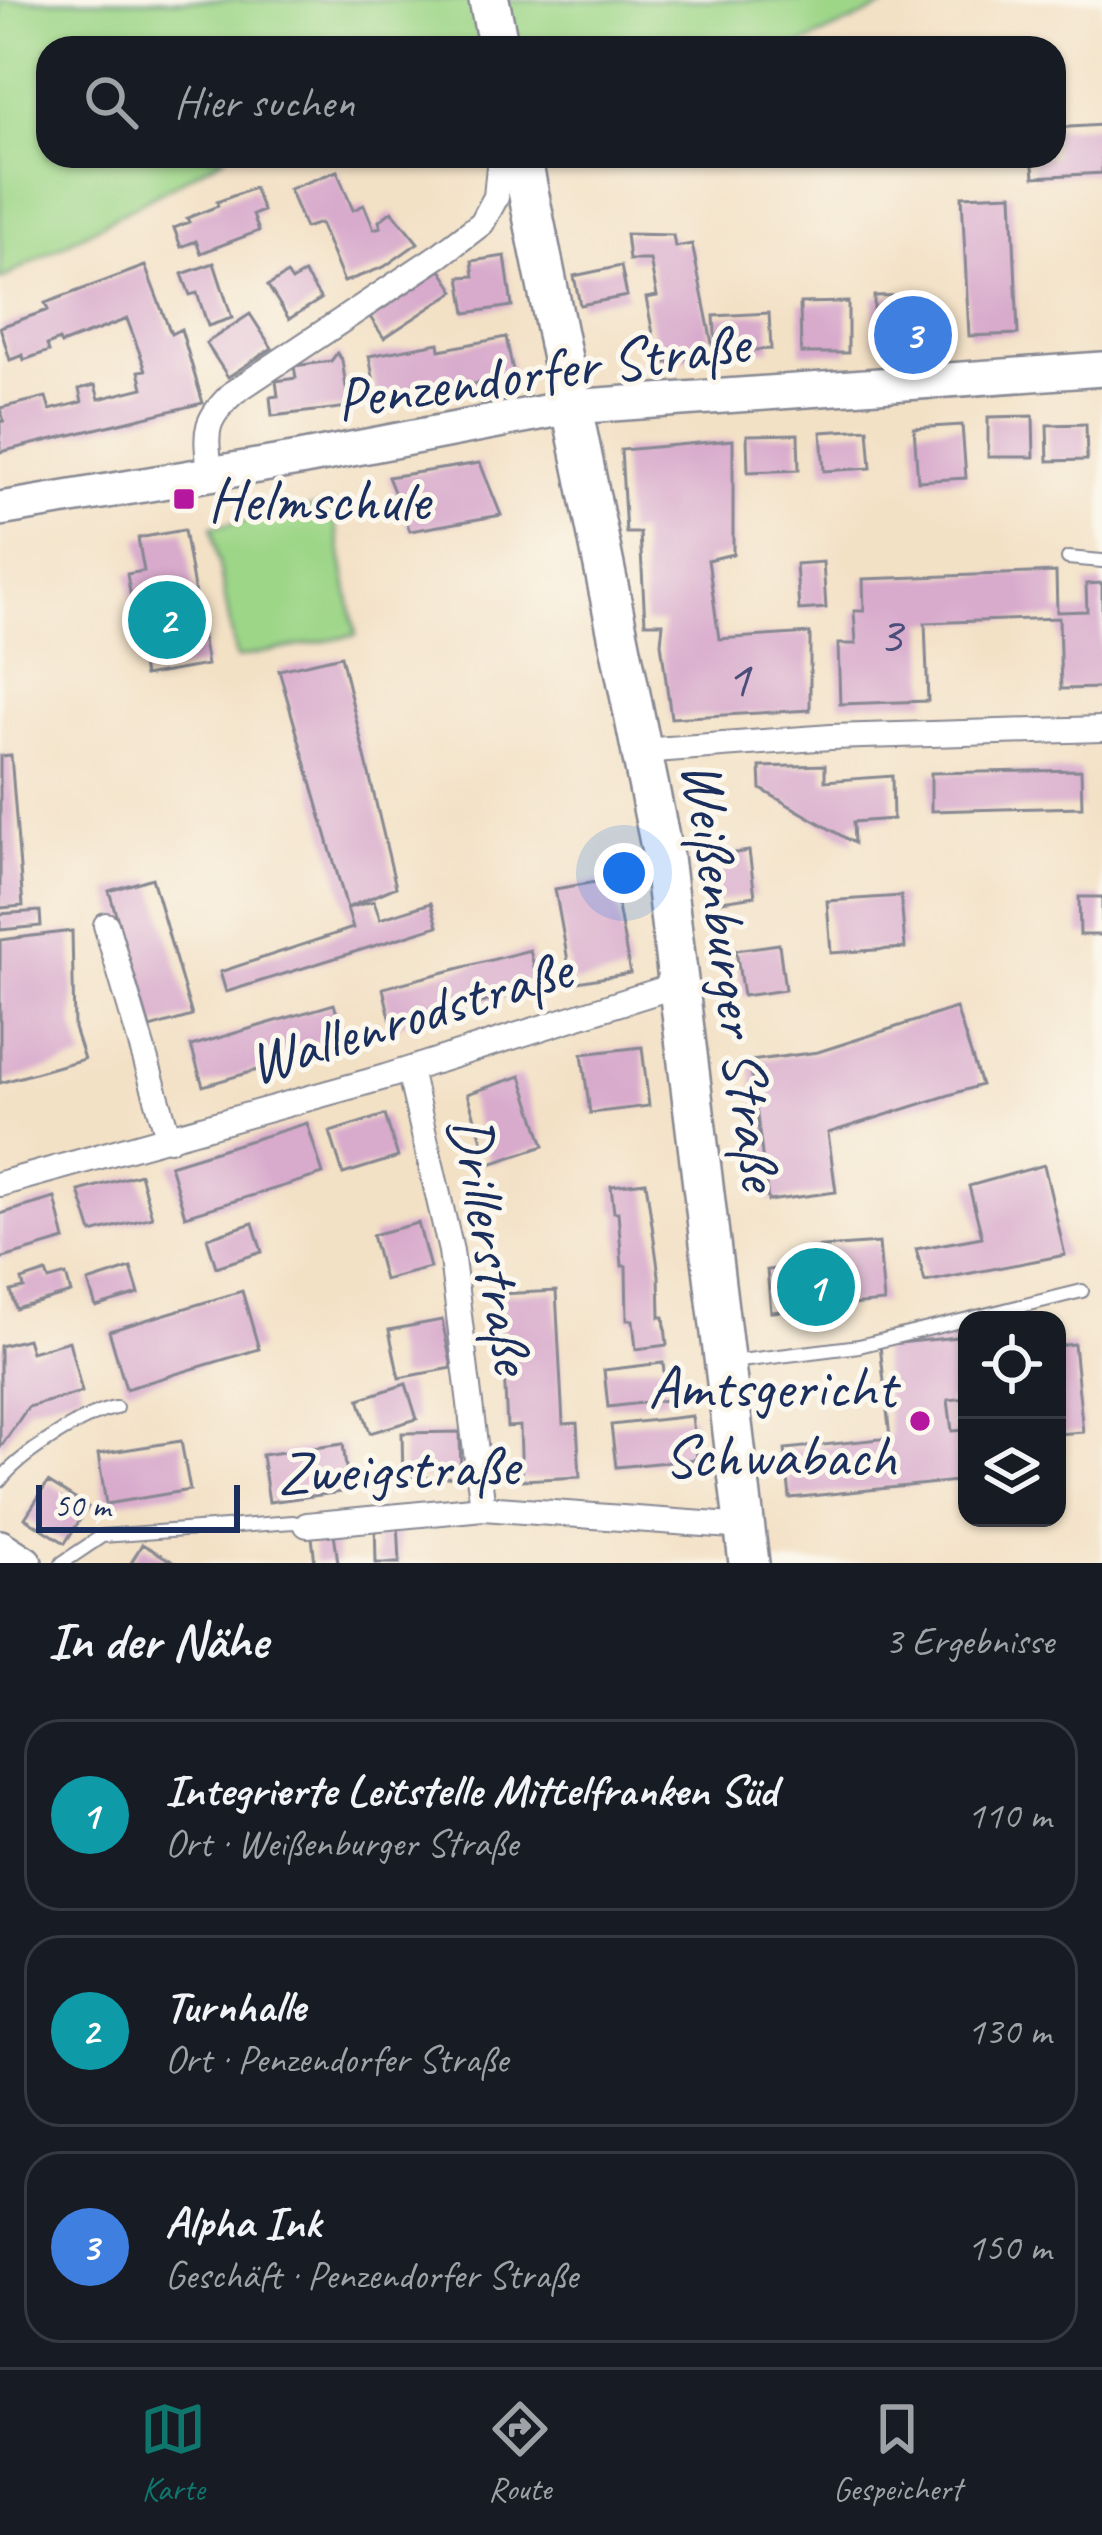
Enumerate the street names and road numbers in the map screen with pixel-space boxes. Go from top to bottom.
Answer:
street label: Penzendorfer Straße [331,304,758,438]
street label: Weißenburger Straße [664,756,800,1199]
street label: Wallenrodstraße [238,929,584,1101]
street label: Drillerstraße [432,1110,553,1383]
street label: Zweigstraße [276,1427,525,1511]

